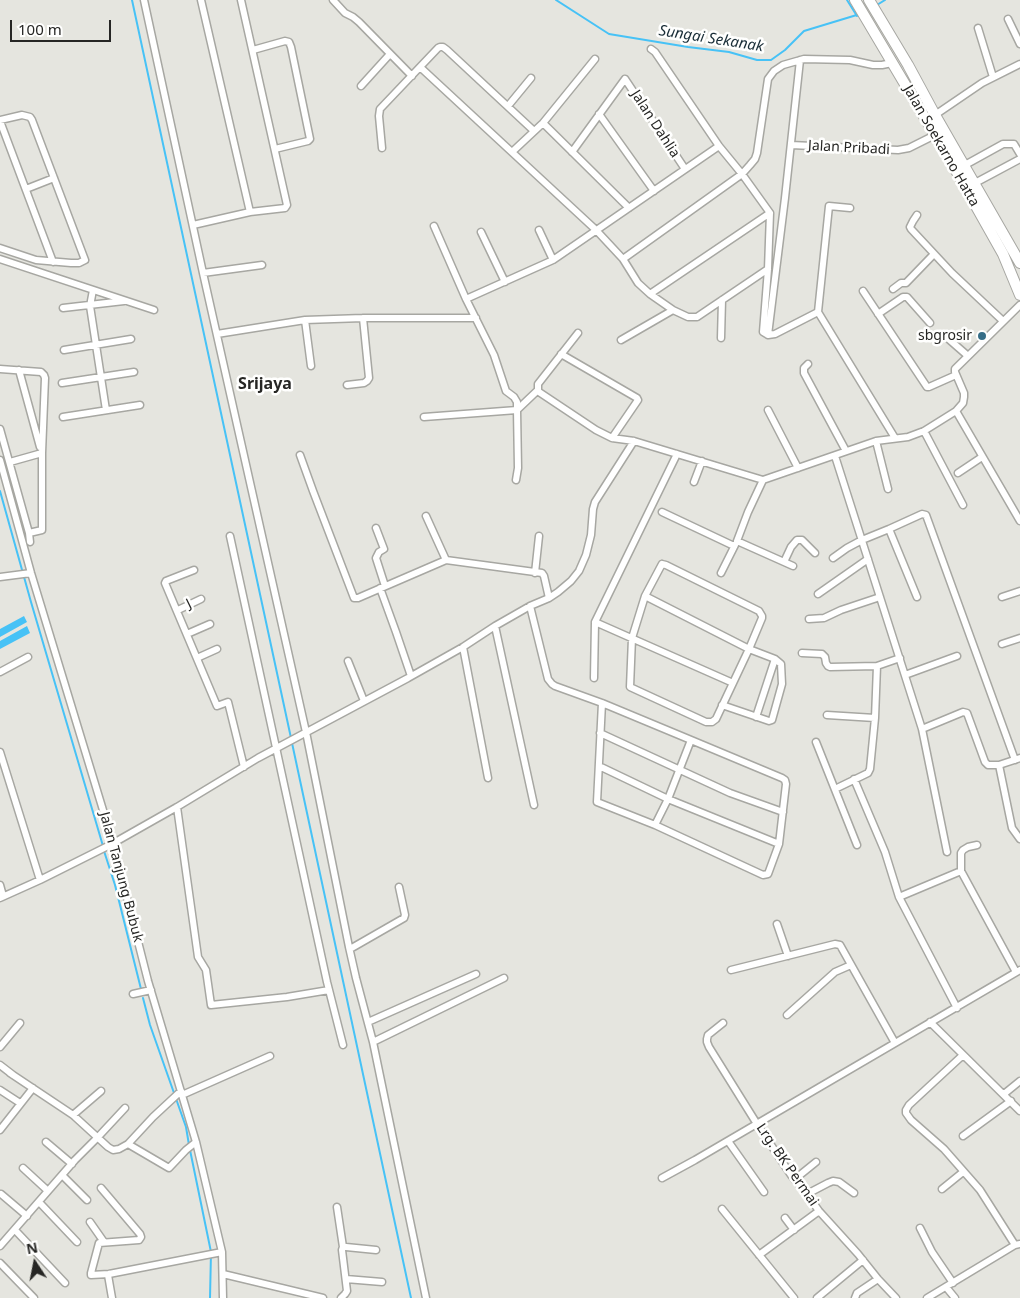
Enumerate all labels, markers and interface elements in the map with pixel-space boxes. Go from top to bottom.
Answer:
scale bar [12,10,114,42]
text: 100 m [18,19,62,39]
water label: Sungai Sekanak [657,22,765,56]
street label: Jalan Soekarno Hatta [899,82,983,210]
street label: Jalan Dahlia [627,87,683,161]
street label: Jalan Pribadi [808,137,890,159]
place label: sbgrosir [918,328,972,344]
marker: sbgrosir [976,330,988,342]
district label: Srijaya [238,374,292,394]
street label: J [184,596,194,612]
street label: Jalan Tanjung Bubuk [96,810,146,944]
street label: Lrg. BK Permai [752,1120,822,1210]
text: N [25,1237,39,1258]
north arrow [10,1238,60,1288]

